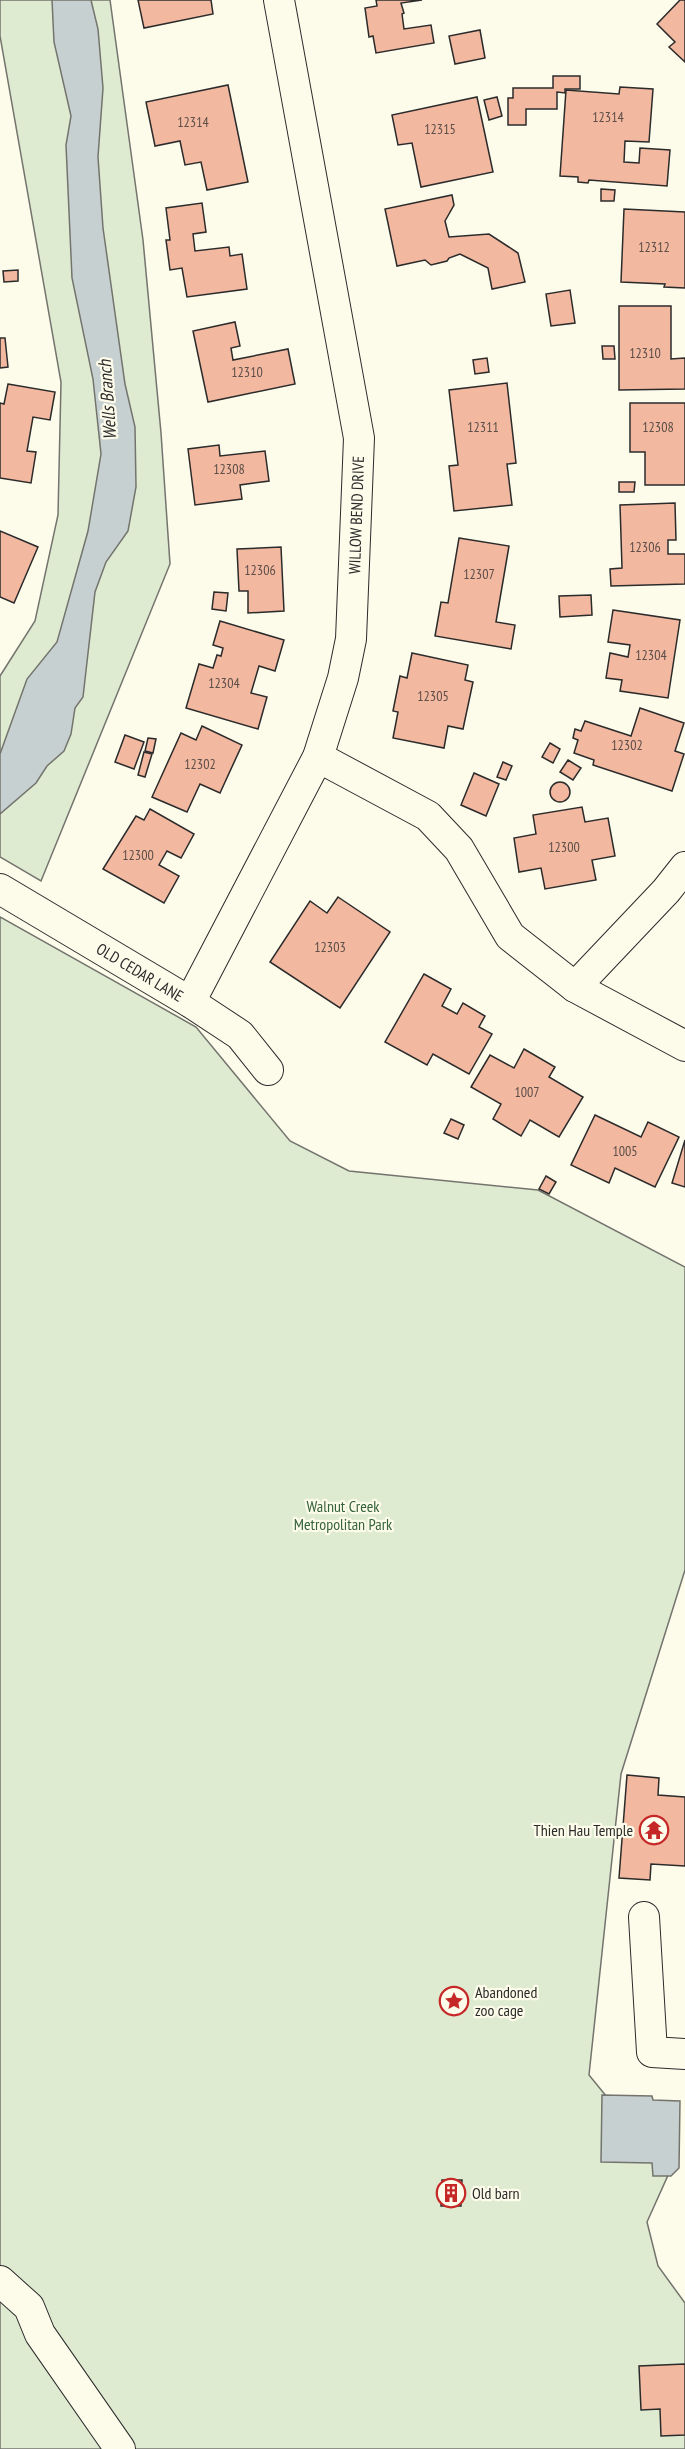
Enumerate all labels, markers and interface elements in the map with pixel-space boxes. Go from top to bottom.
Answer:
house number: 12314 [592,108,624,126]
house number: 12314 [177,113,209,131]
house number: 12315 [424,120,456,138]
house number: 12312 [638,238,670,256]
house number: 12310 [629,344,661,362]
water label: Wells Branch [93,358,121,441]
house number: 12310 [231,363,263,381]
house number: 12311 [467,418,499,436]
house number: 12308 [642,418,674,436]
street label: WILLOW BEND DRIVE [344,456,368,574]
house number: 12308 [213,460,245,478]
house number: 12306 [629,538,661,556]
house number: 12306 [244,561,276,579]
house number: 12307 [463,565,495,583]
house number: 12304 [635,646,667,664]
house number: 12304 [208,674,240,692]
house number: 12305 [417,687,449,705]
house number: 12302 [611,736,643,754]
house number: 12302 [184,755,216,773]
house number: 12300 [548,838,580,856]
house number: 12300 [122,846,154,864]
street label: OLD CEDAR LANE [93,938,187,1006]
house number: 12303 [314,938,346,956]
house number: 1007 [514,1083,540,1101]
house number: 1005 [612,1142,638,1160]
park label: Walnut Creek Metropolitan Park [294,1496,393,1534]
temple icon: Thien Hau Temple [638,1814,670,1846]
place label: Thien Hau Temple [534,1820,633,1840]
place label: Abandoned zoo cage [475,1982,537,2020]
place icon: Abandoned zoo cage [438,1985,470,2017]
building icon: Old barn [435,2177,467,2209]
place label: Old barn [472,2183,520,2203]

